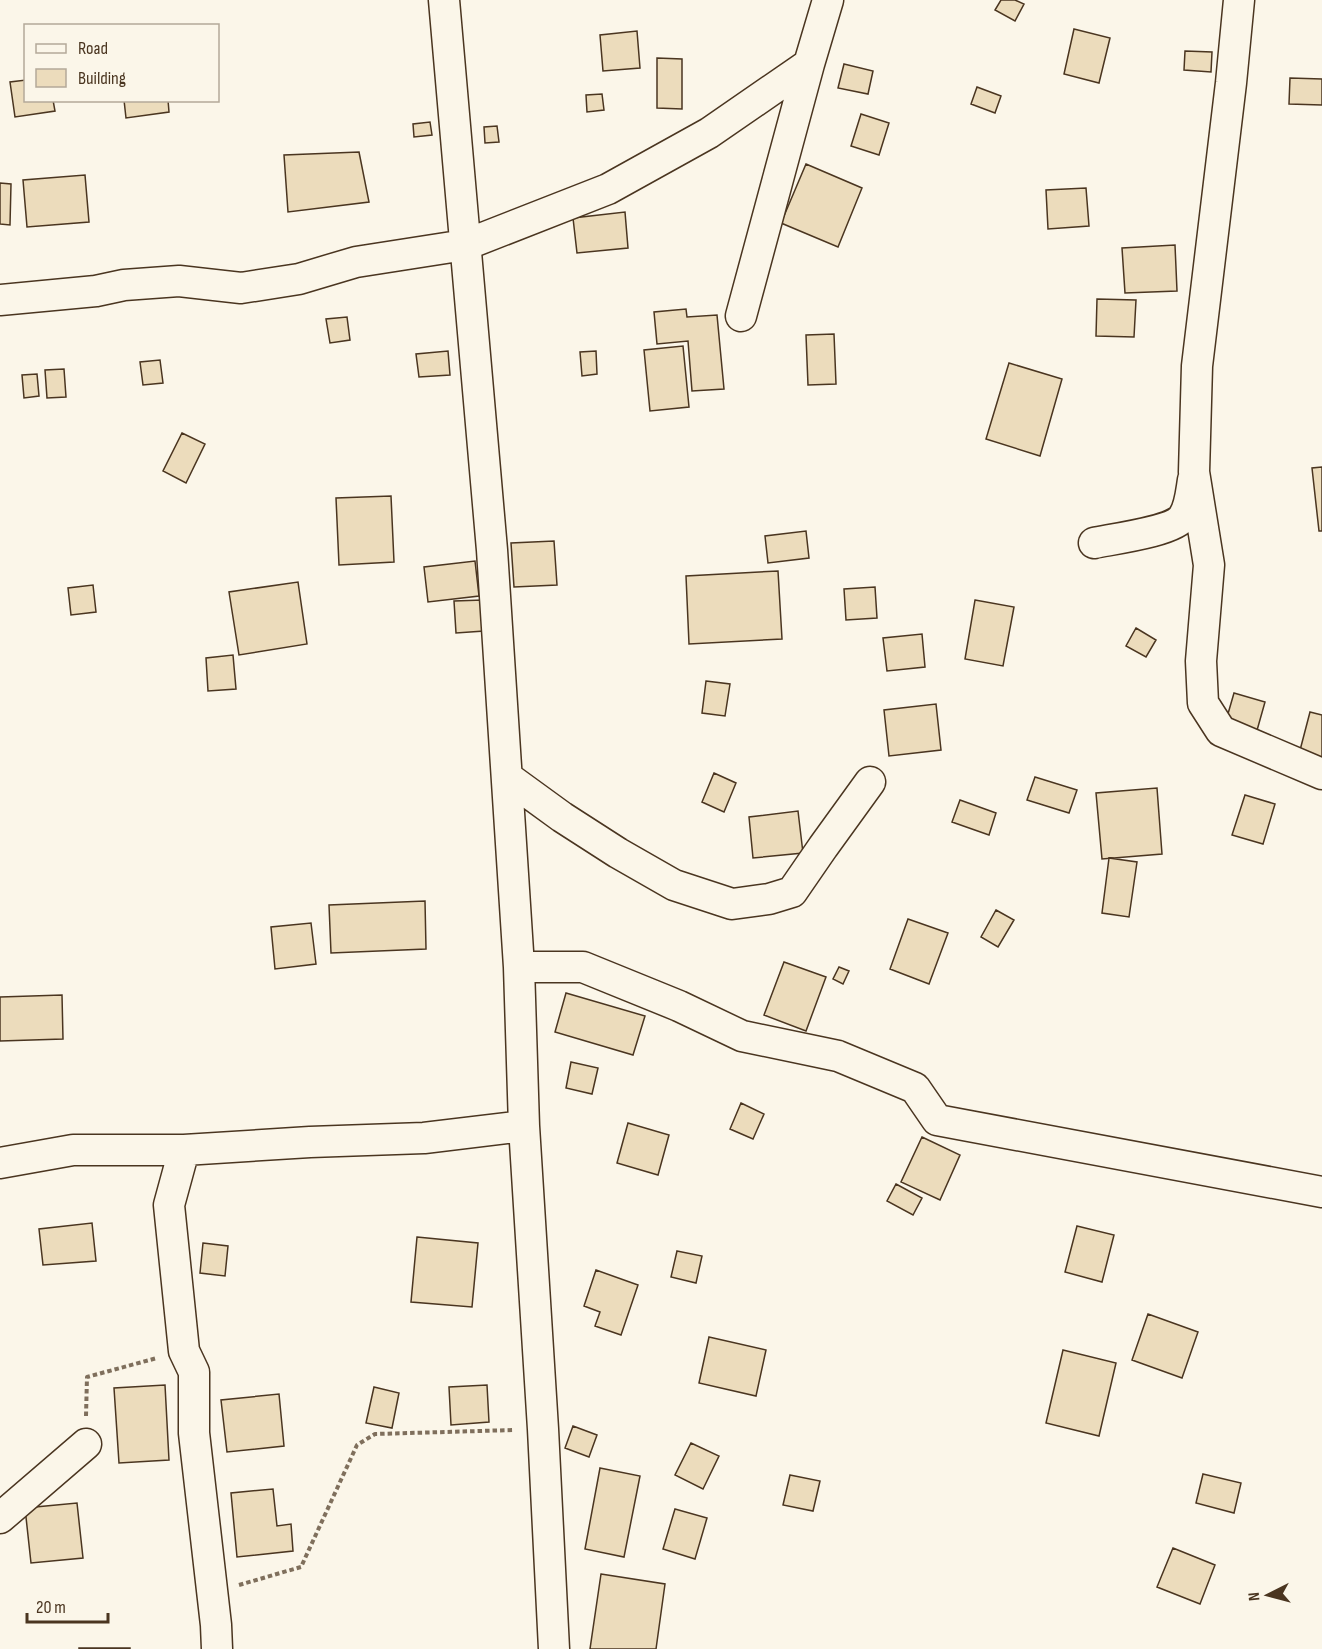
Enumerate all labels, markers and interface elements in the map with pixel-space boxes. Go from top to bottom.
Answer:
legend [24,24,219,102]
text: Road [78,38,108,59]
text: Building [78,68,126,89]
north arrow [1238,1565,1298,1625]
scale bar [27,1586,108,1624]
text: N [1245,1591,1264,1602]
text: 20 m [36,1597,66,1618]

